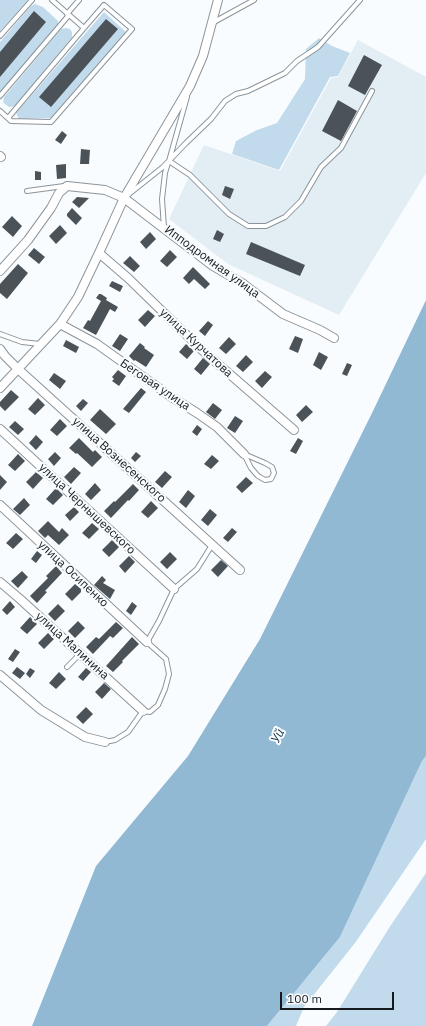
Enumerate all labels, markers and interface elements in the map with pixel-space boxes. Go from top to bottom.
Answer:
street label: Ипподромная улица [162,223,262,301]
street label: улица Курчатова [157,305,235,381]
street label: Беговая улица [117,356,193,414]
street label: улица Вознесенского [69,414,169,506]
street label: улица Чернышевского [36,460,138,558]
street label: улица Осипенко [35,538,111,610]
street label: улица Малинина [32,609,112,683]
water label: Уй [268,726,288,746]
scale bar [282,984,396,1010]
text: 100 m [287,991,322,1006]

